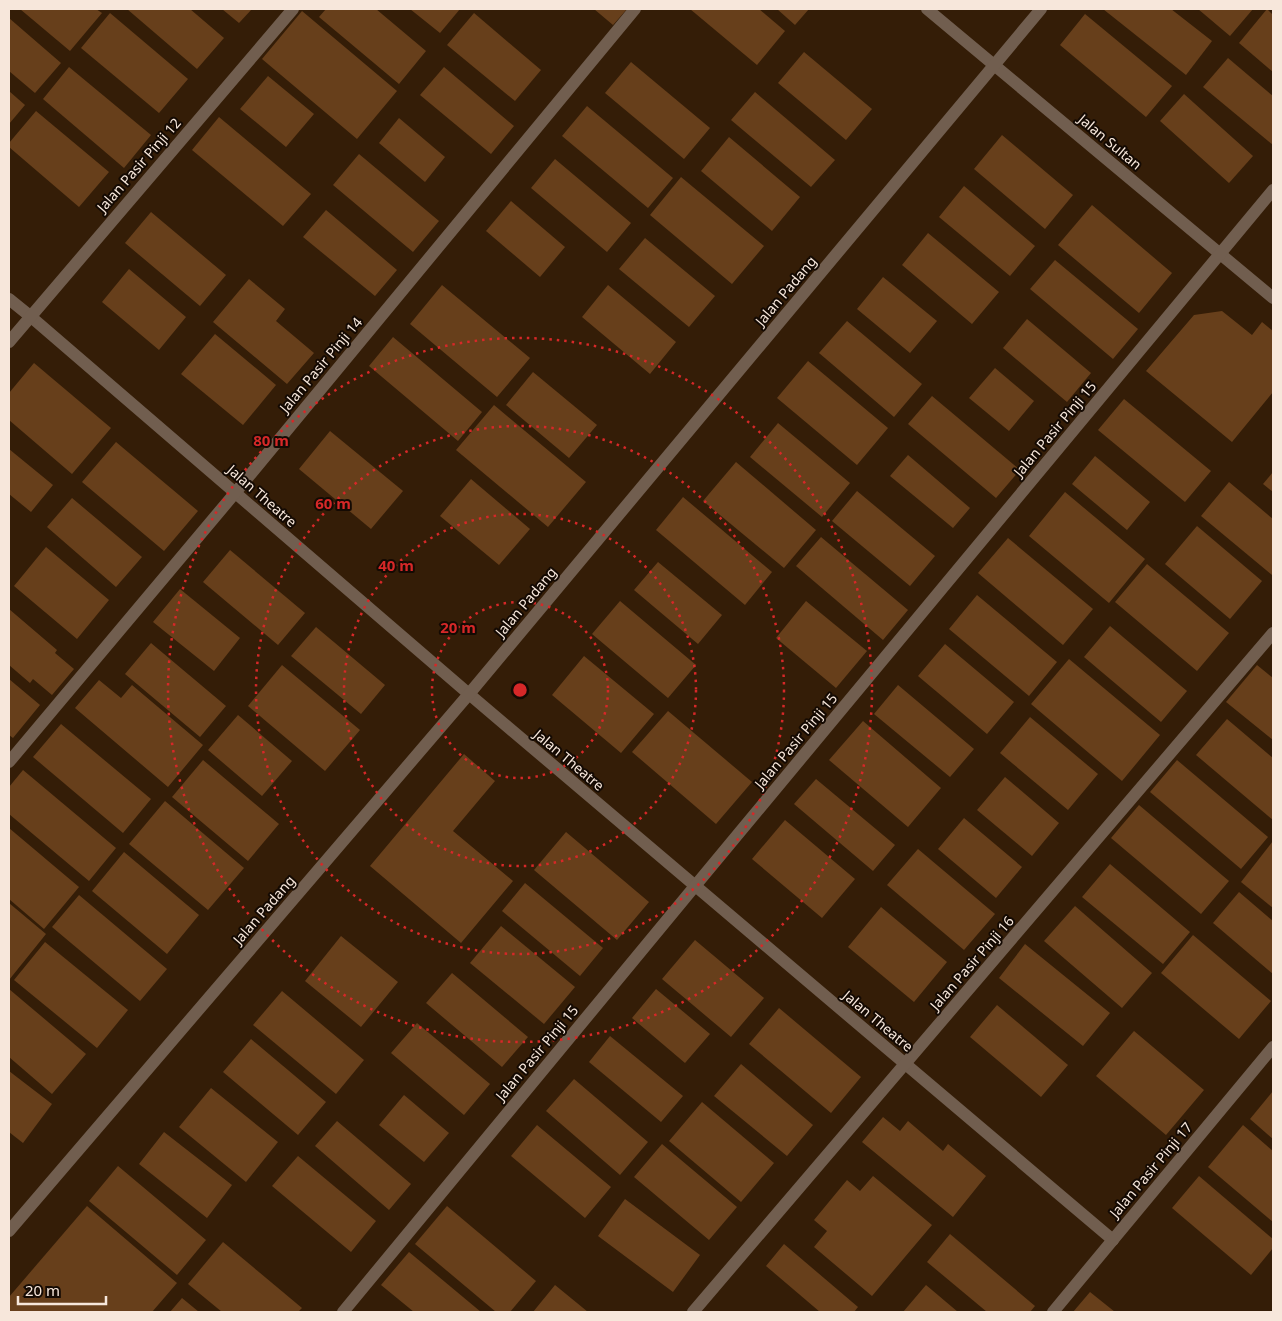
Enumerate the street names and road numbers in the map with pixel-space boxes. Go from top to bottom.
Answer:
street label: Jalan Sultan [1073,108,1146,174]
street label: Jalan Pasir Pinji 12 [91,113,185,217]
street label: Jalan Padang [750,252,820,331]
street label: Jalan Pasir Pinji 14 [274,313,366,418]
street label: Jalan Pasir Pinji 15 [1008,377,1100,482]
street label: Jalan Theatre [222,459,301,531]
street label: Jalan Padang [490,563,560,642]
street label: Jalan Pasir Pinji 15 [749,689,841,794]
street label: Jalan Theatre [529,723,608,795]
street label: Jalan Padang [227,871,299,950]
street label: Jalan Pasir Pinji 16 [924,911,1018,1015]
street label: Jalan Theatre [838,984,917,1056]
street label: Jalan Pasir Pinji 15 [490,1001,582,1106]
street label: Jalan Pasir Pinji 17 [1104,1118,1196,1223]

